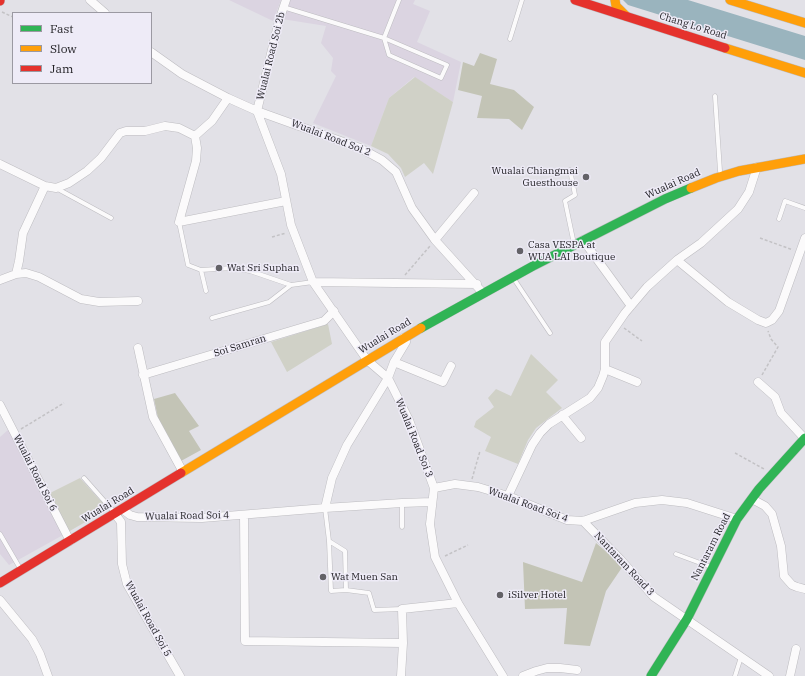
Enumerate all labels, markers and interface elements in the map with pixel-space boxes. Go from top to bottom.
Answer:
street label: Chang Lo Road [658,10,728,42]
street label: Wualai Road Soi 2b [254,11,288,101]
legend [12,12,152,84]
text: Fast [50,21,74,36]
text: Slow [50,41,77,56]
text: Jam [50,61,73,76]
street label: Wualai Road Soi 2 [289,117,373,159]
place label: Wualai Chiangmai Guesthouse [492,165,578,188]
street label: Wualai Road [644,167,702,201]
marker: Wualai Chiangmai Guesthouse [581,172,591,182]
place label: Casa VESPA at WUA LAI Boutique [528,239,615,262]
marker: Casa VESPA at WUA LAI Boutique [515,246,525,256]
place label: Wat Sri Suphan [227,262,299,274]
marker: Wat Sri Suphan [214,263,224,273]
street label: Wualai Road [357,316,413,356]
street label: Soi Samran [212,332,268,360]
street label: Wualai Road Soi 3 [393,397,435,479]
street label: Wualai Road Soi 6 [11,433,59,513]
street label: Wualai Road [80,485,136,525]
street label: Wualai Road Soi 4 [486,485,570,525]
street label: Wualai Road Soi 4 [145,509,229,523]
street label: Nantaram Road [689,511,733,583]
street label: Nantaram Road 3 [591,530,657,598]
place label: Wat Muen San [331,571,398,583]
marker: Wat Muen San [318,572,328,582]
street label: Wualai Road Soi 5 [122,579,174,659]
place label: iSilver Hotel [508,589,566,601]
marker: iSilver Hotel [495,590,505,600]

